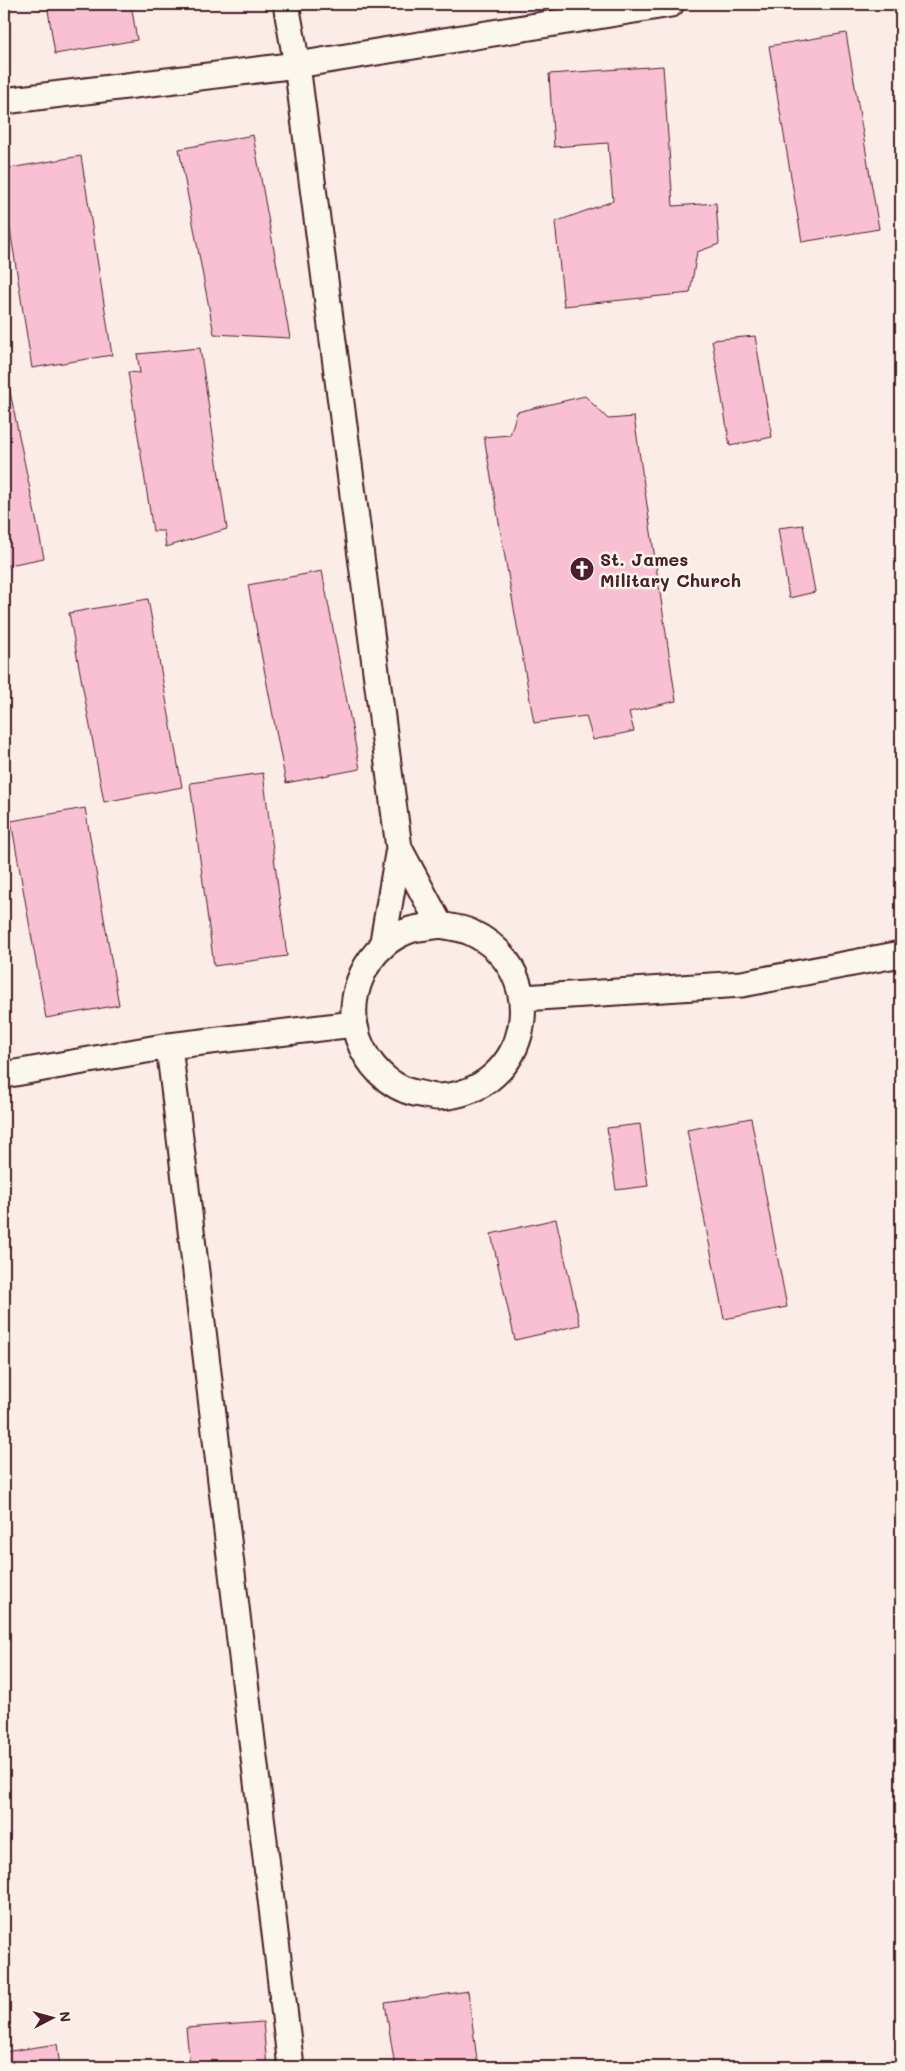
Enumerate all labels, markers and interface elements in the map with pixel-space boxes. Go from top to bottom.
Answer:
place label: St. James Military Church [600,547,741,592]
church icon: St. James Military Church [569,556,595,582]
north arrow [28,1994,78,2044]
text: N [55,2010,75,2023]

